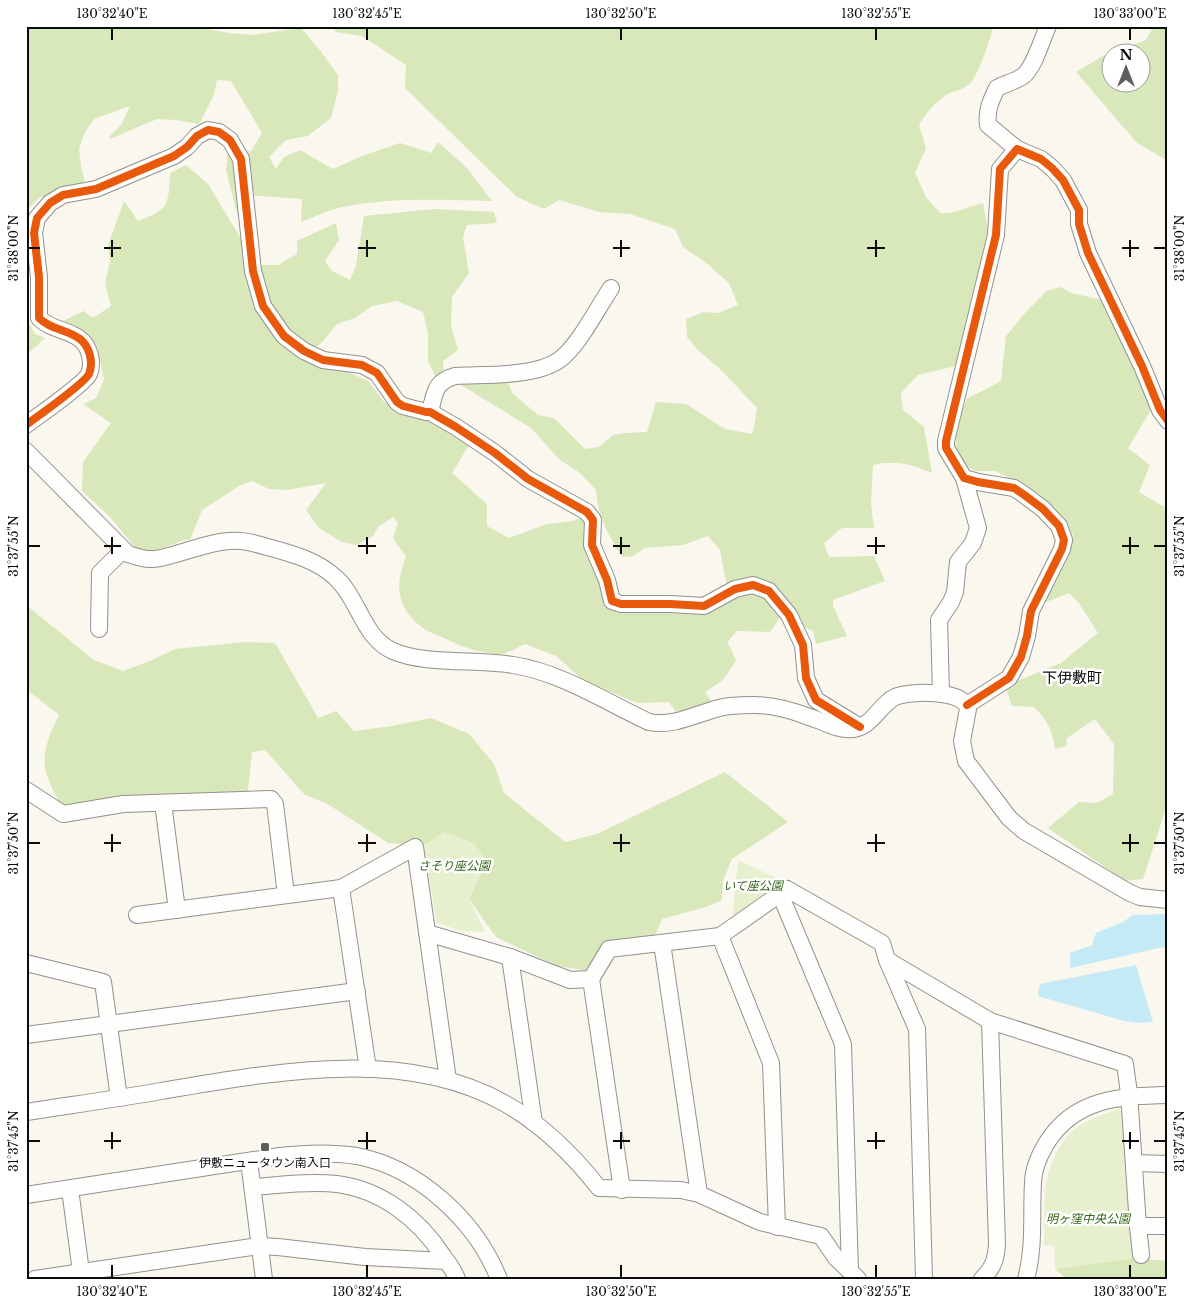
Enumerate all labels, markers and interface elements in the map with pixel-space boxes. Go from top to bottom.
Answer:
text: 130°32'40"E [76,6,148,21]
text: 130°32'45"E [332,6,402,21]
text: 130°32'50"E [585,6,657,21]
text: 130°32'55"E [841,6,911,21]
text: 130°33'00"E [1093,6,1167,21]
north arrow [1102,42,1152,92]
text: N [1119,46,1133,64]
text: 31°38'00"N [6,215,21,281]
text: 31°38'00"N [1172,215,1187,281]
text: 31°37'55"N [6,515,21,577]
text: 31°37'55"N [1172,515,1187,577]
district label: 下伊敷町 [1042,668,1102,687]
text: 31°37'50"N [6,811,21,875]
text: 31°37'50"N [1172,811,1187,875]
park label: さそり座公園 [418,858,492,873]
park label: いて座公園 [723,878,785,893]
text: 31°37'45"N [6,1110,21,1172]
text: 31°37'45"N [1172,1110,1187,1172]
marker: 伊敷ニュータウン南入口 [259,1141,271,1153]
place label: 伊敷ニュータウン南入口 [199,1155,331,1170]
park label: 明ヶ窪中央公園 [1046,1211,1132,1226]
text: 130°32'40"E [76,1284,148,1299]
text: 130°32'45"E [332,1284,402,1299]
text: 130°32'50"E [585,1284,657,1299]
text: 130°32'55"E [841,1284,911,1299]
text: 130°33'00"E [1093,1284,1167,1299]

